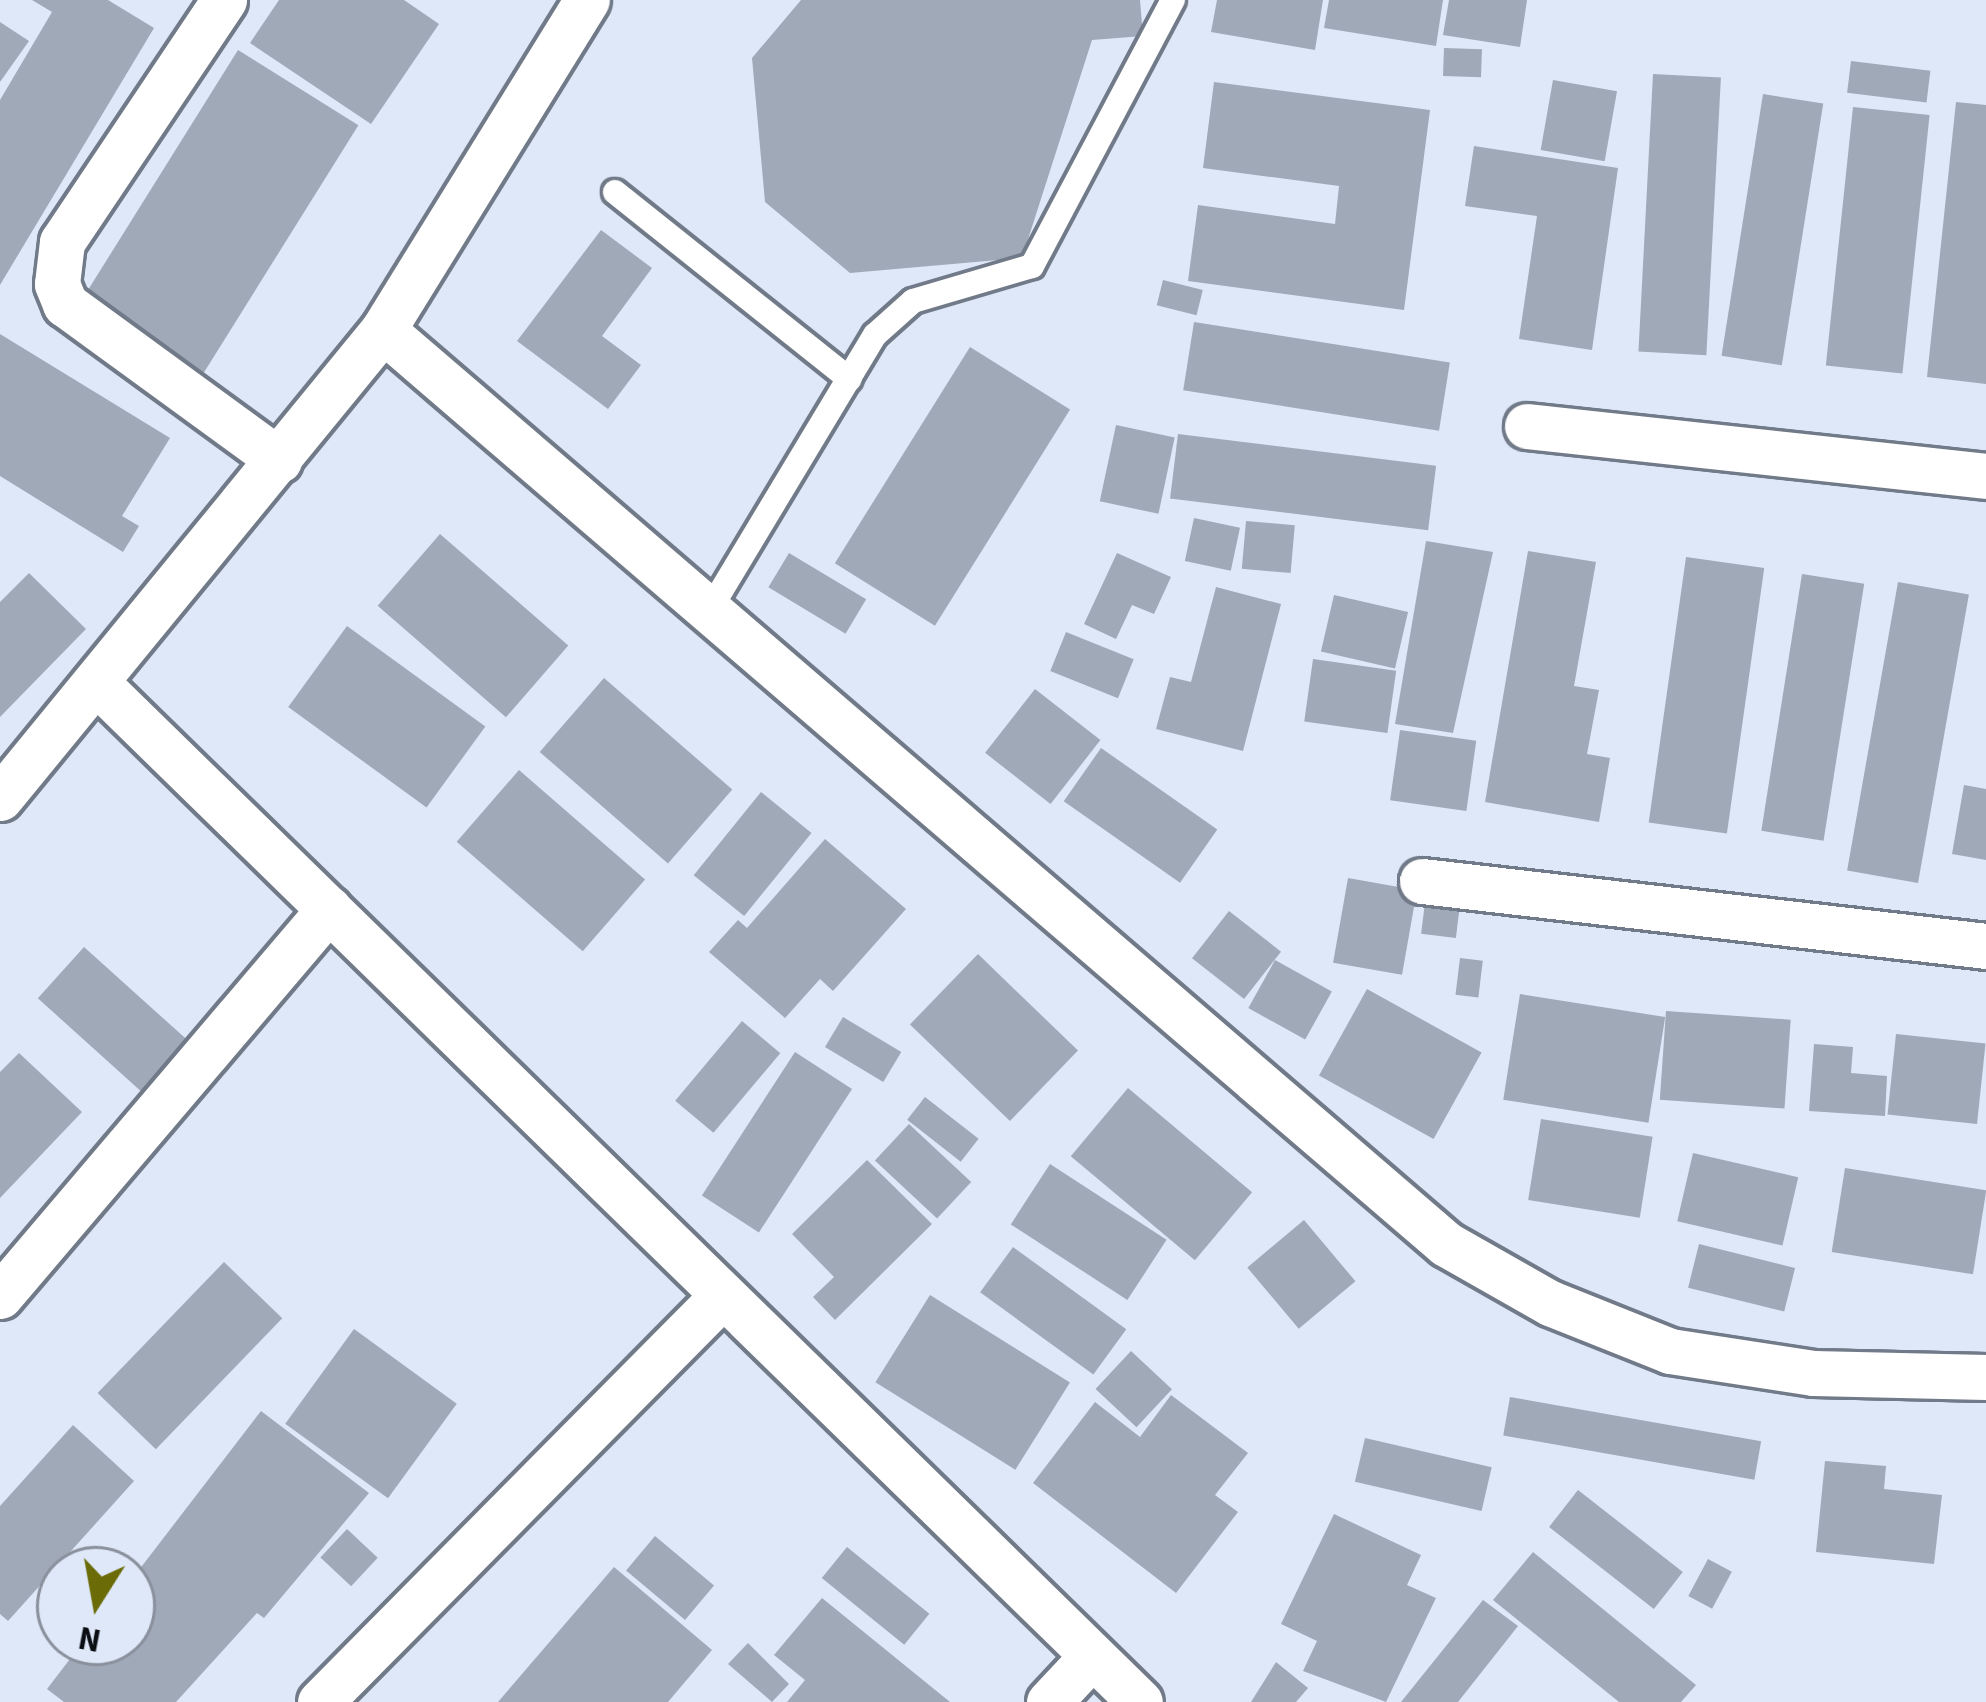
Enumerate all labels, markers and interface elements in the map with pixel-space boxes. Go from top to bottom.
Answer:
north arrow [36,1546,156,1666]
text: N [74,1614,105,1664]

